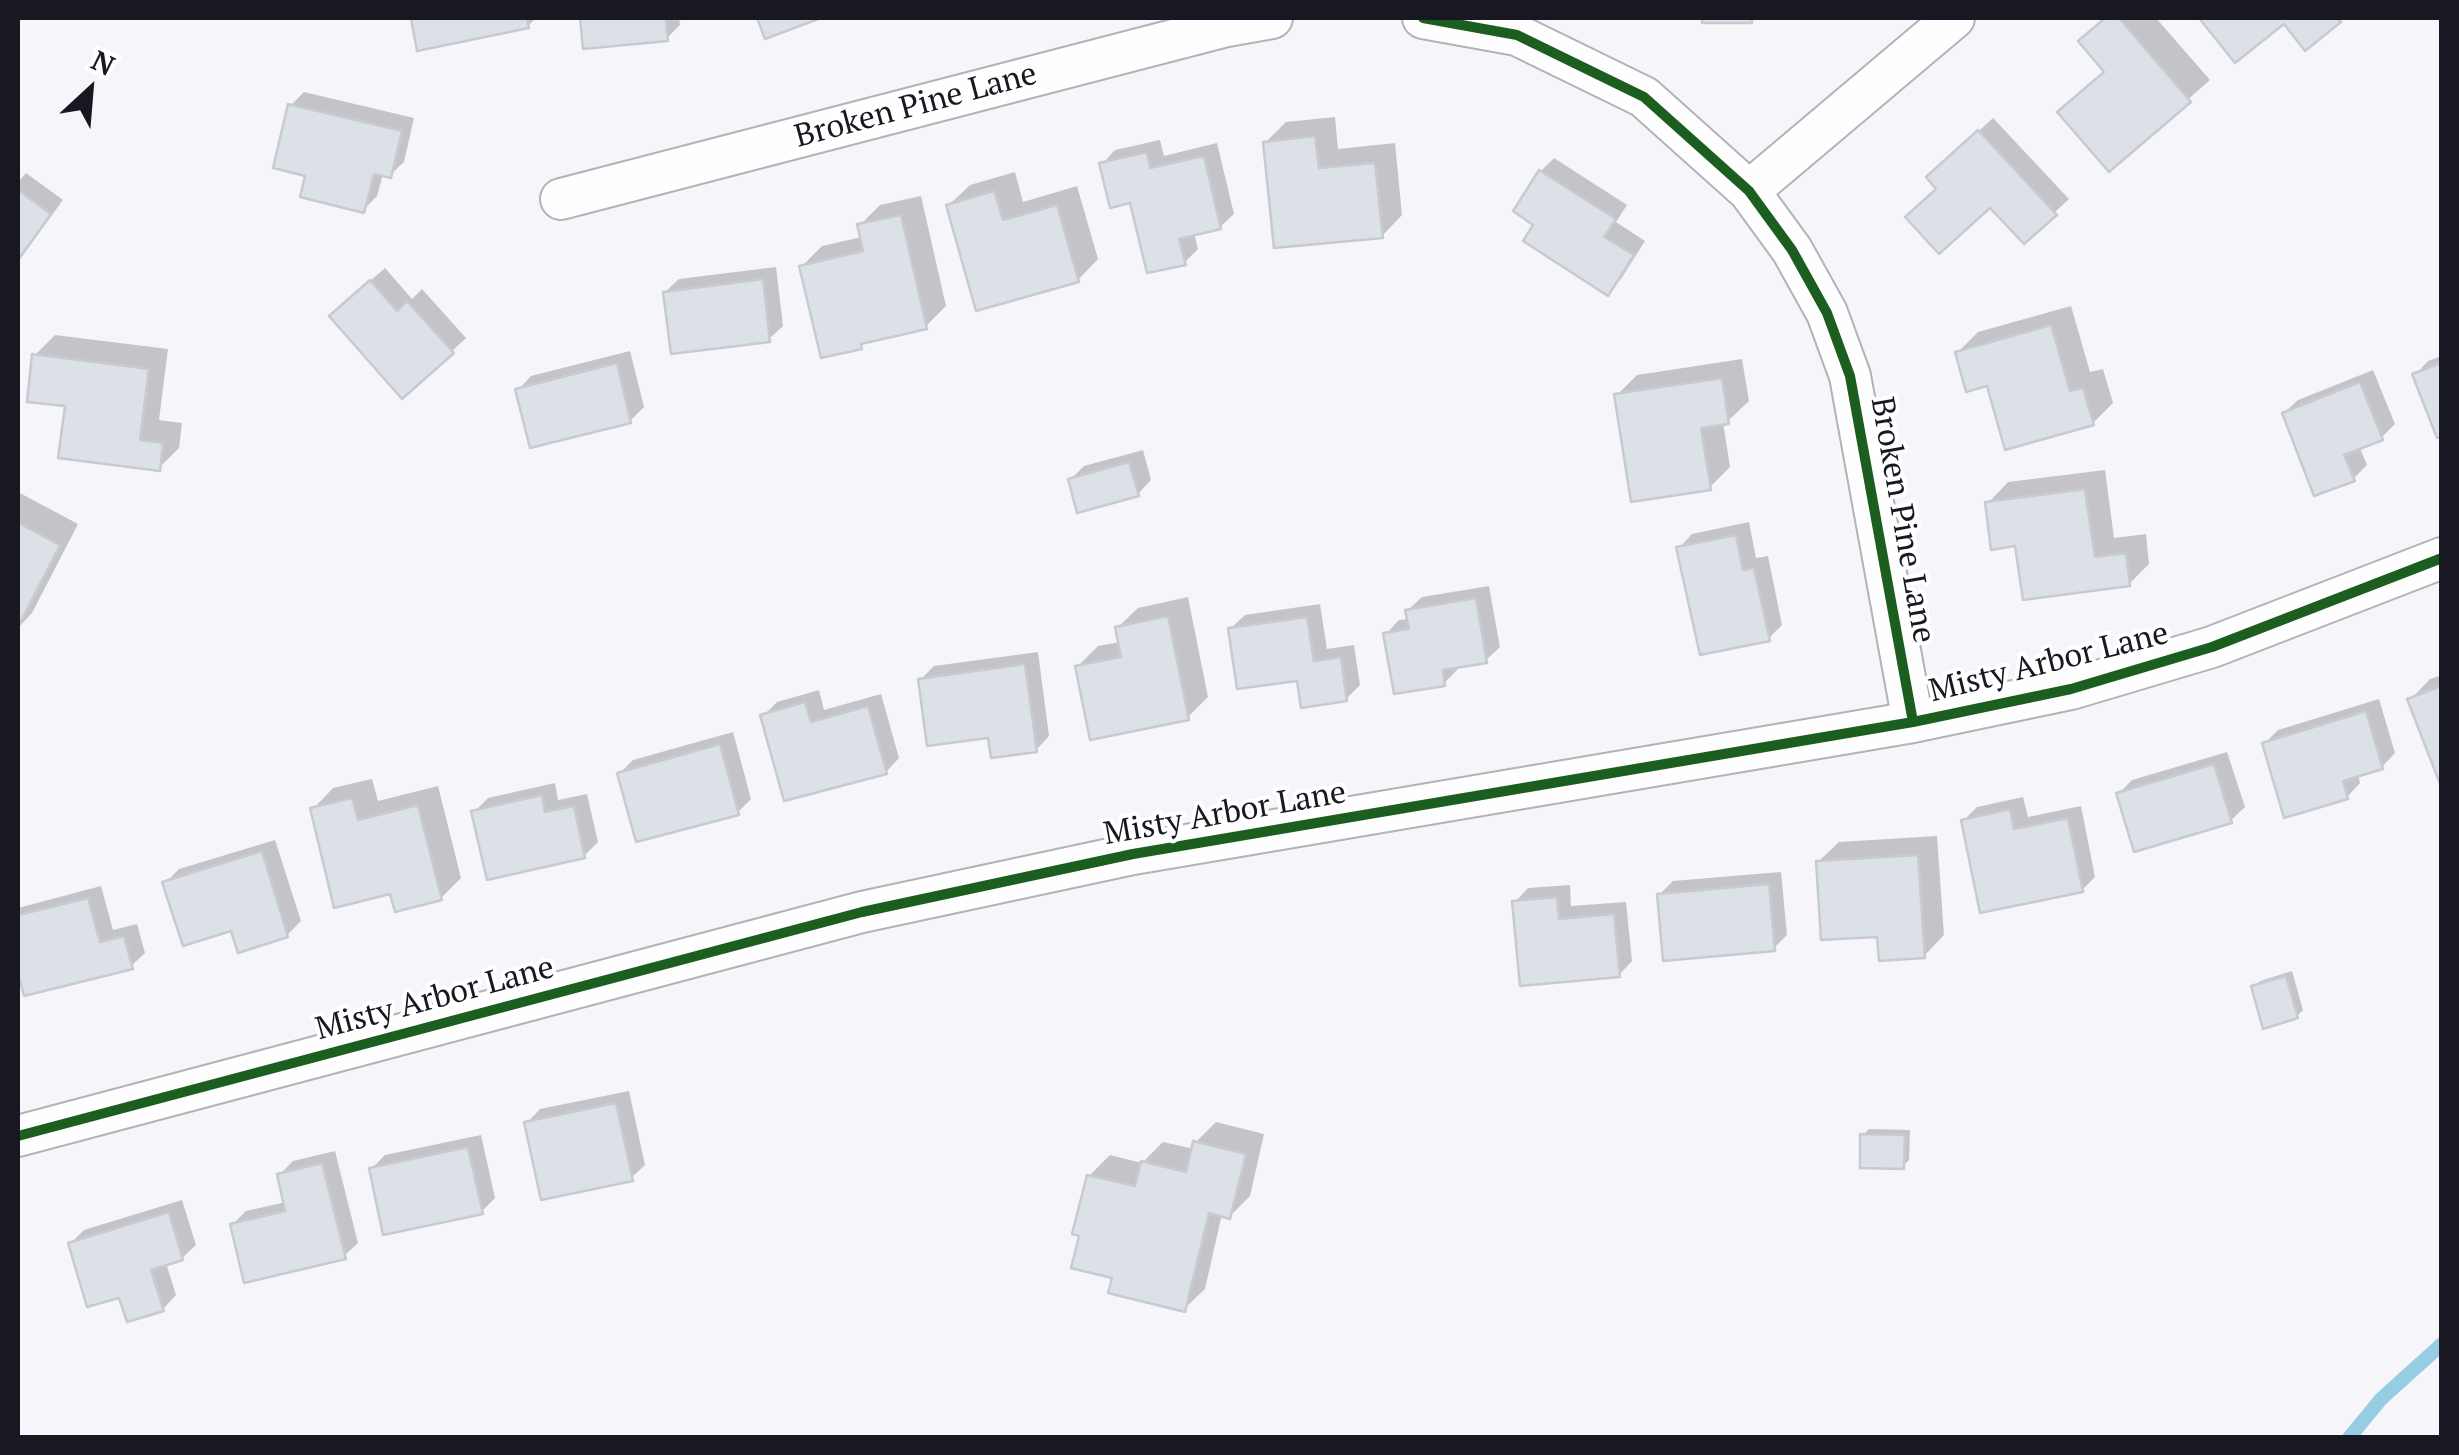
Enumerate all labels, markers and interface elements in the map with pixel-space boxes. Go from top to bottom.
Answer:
north arrow [40,40,140,140]
text: N [86,41,121,84]
street label: Broken Pine Lane [791,55,1041,157]
street label: Broken Pine Lane [1861,394,1943,646]
street label: Misty Arbor Lane [1925,615,2173,711]
street label: Misty Arbor Lane [1101,774,1349,854]
street label: Misty Arbor Lane [312,949,558,1049]

